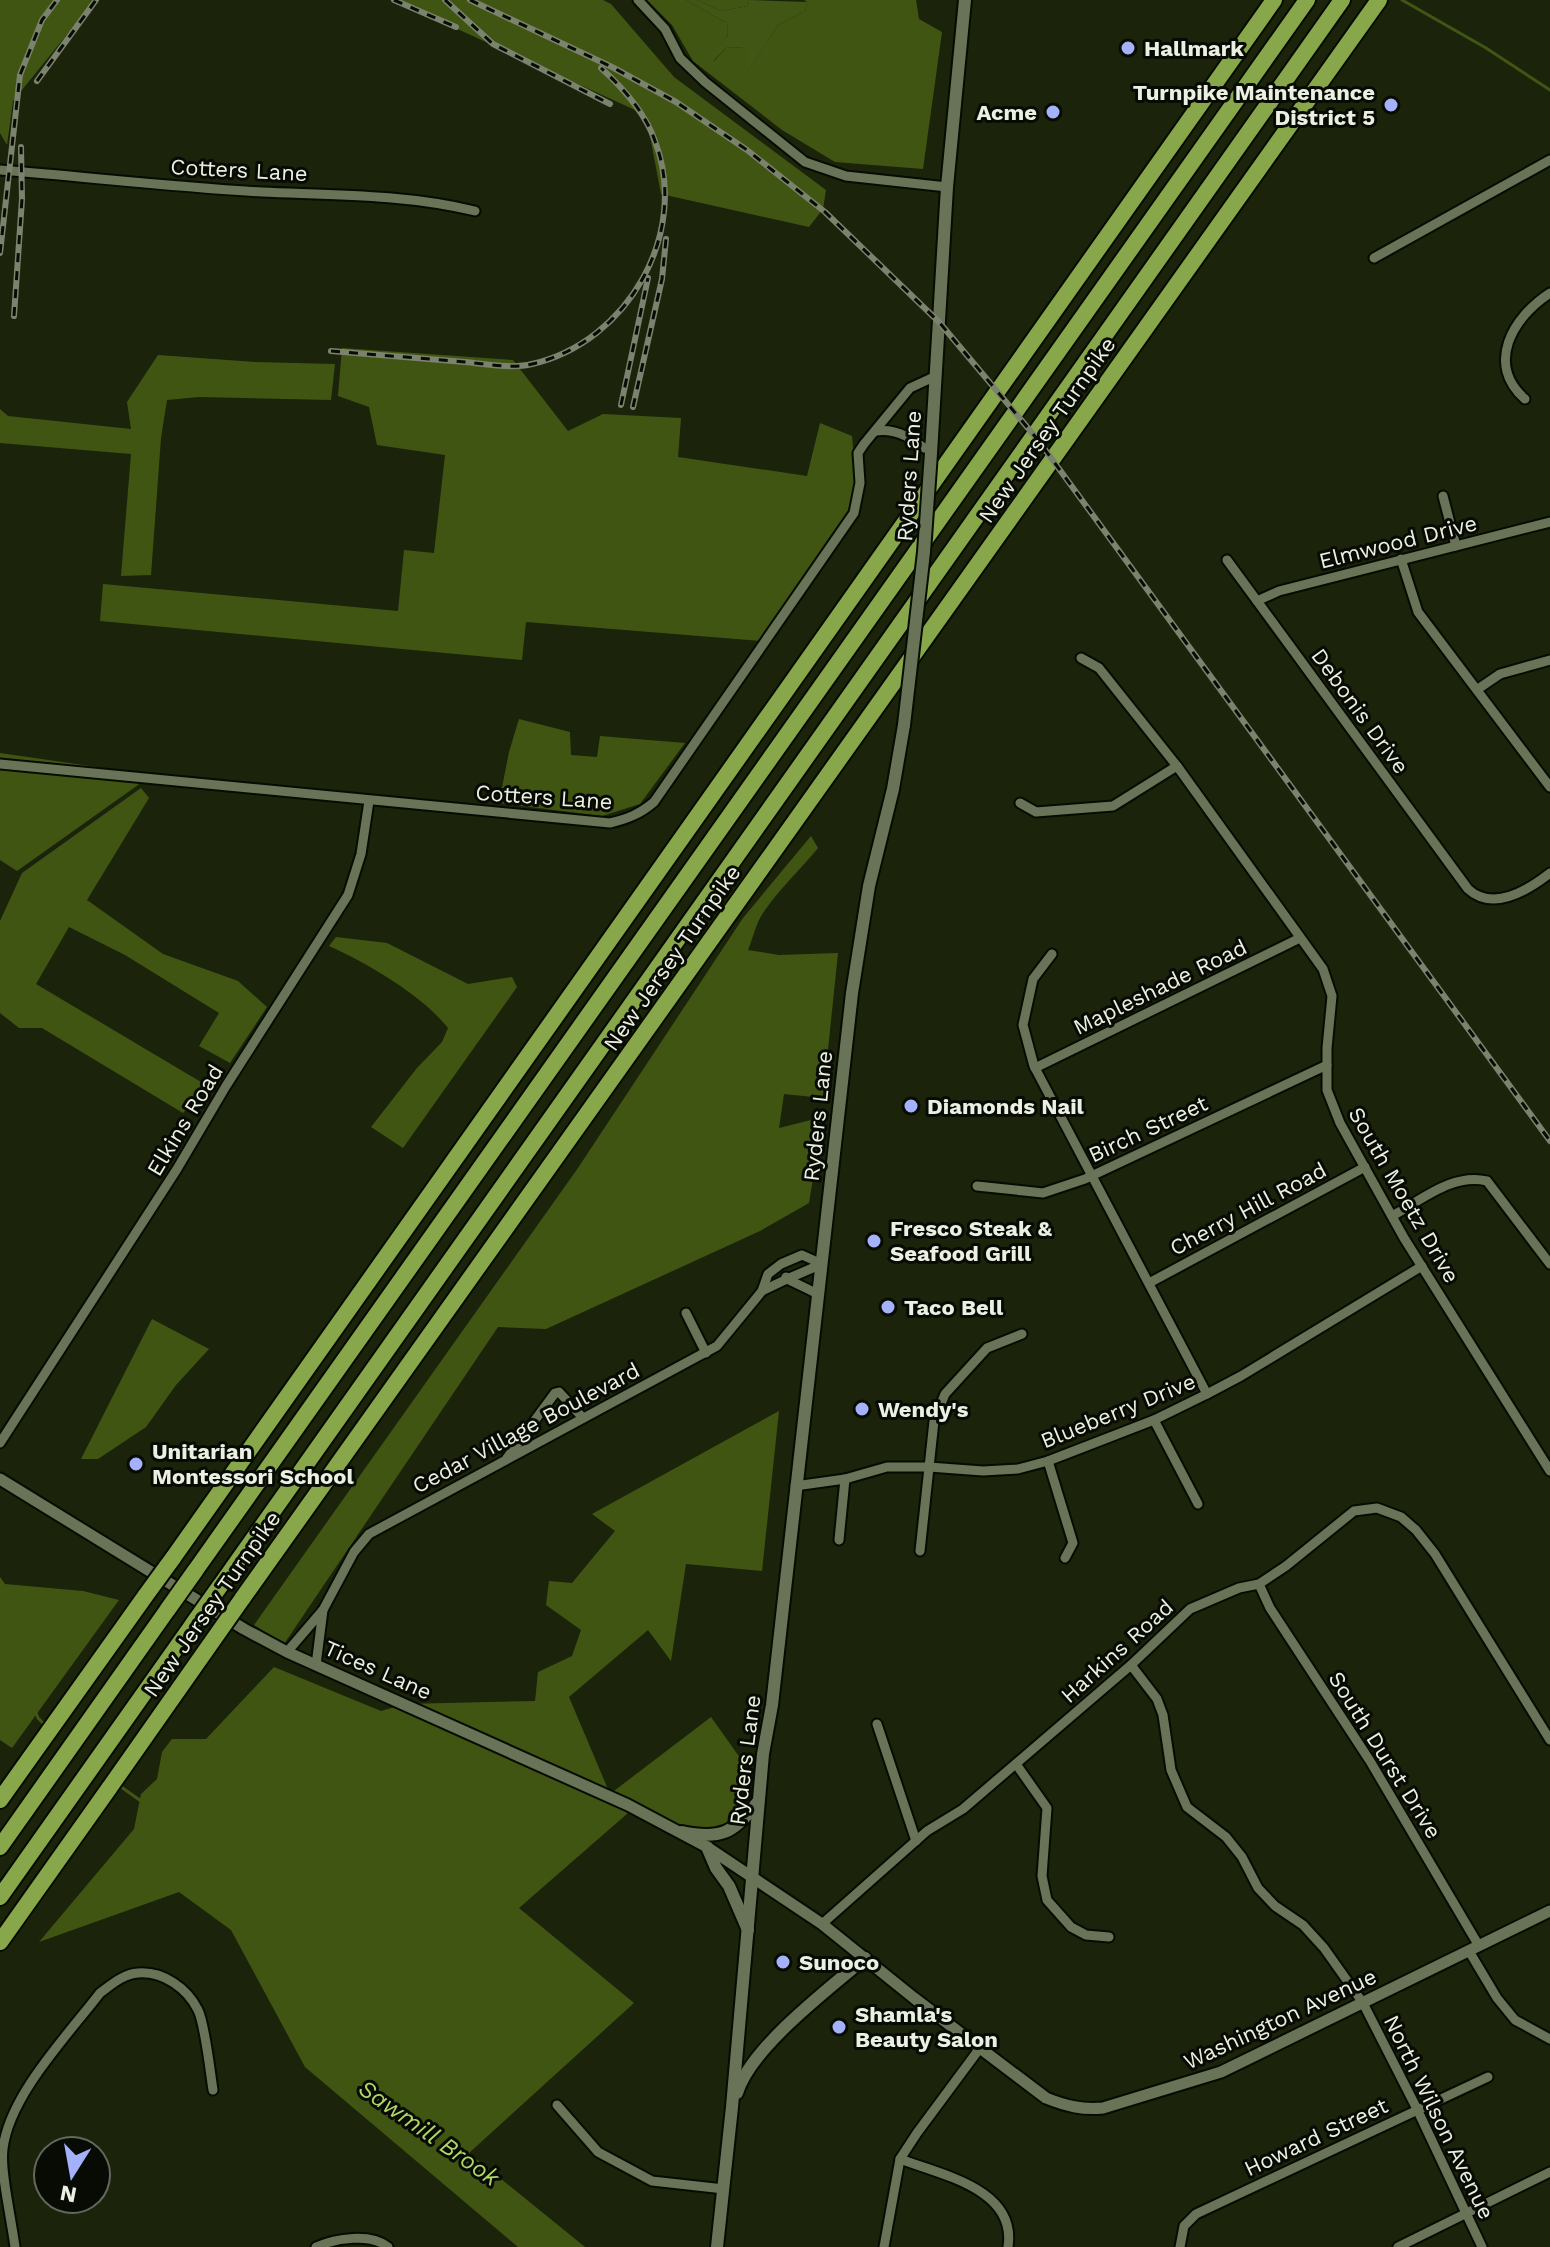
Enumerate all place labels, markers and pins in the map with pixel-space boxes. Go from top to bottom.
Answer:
place label: Hallmark [1144,36,1244,61]
marker: Hallmark [1119,39,1137,57]
place label: Turnpike Maintenance District 5 [1133,80,1375,130]
marker: Turnpike Maintenance District 5 [1382,96,1400,114]
place label: Acme [977,100,1037,125]
marker: Acme [1044,103,1062,121]
place label: Diamonds Nail [927,1094,1085,1119]
marker: Diamonds Nail [902,1097,920,1115]
place label: Fresco Steak & Seafood Grill [890,1216,1053,1266]
marker: Fresco Steak & Seafood Grill [865,1232,883,1250]
place label: Taco Bell [904,1295,1004,1320]
marker: Taco Bell [879,1298,897,1316]
place label: Wendy's [878,1397,969,1422]
marker: Wendy's [853,1400,871,1418]
place label: Unitarian Montessori School [152,1439,354,1489]
marker: Unitarian Montessori School [127,1455,145,1473]
place label: Sunoco [799,1950,879,1975]
marker: Sunoco [774,1953,792,1971]
place label: Shamla's Beauty Salon [855,2002,998,2052]
marker: Shamla's Beauty Salon [830,2018,848,2036]

